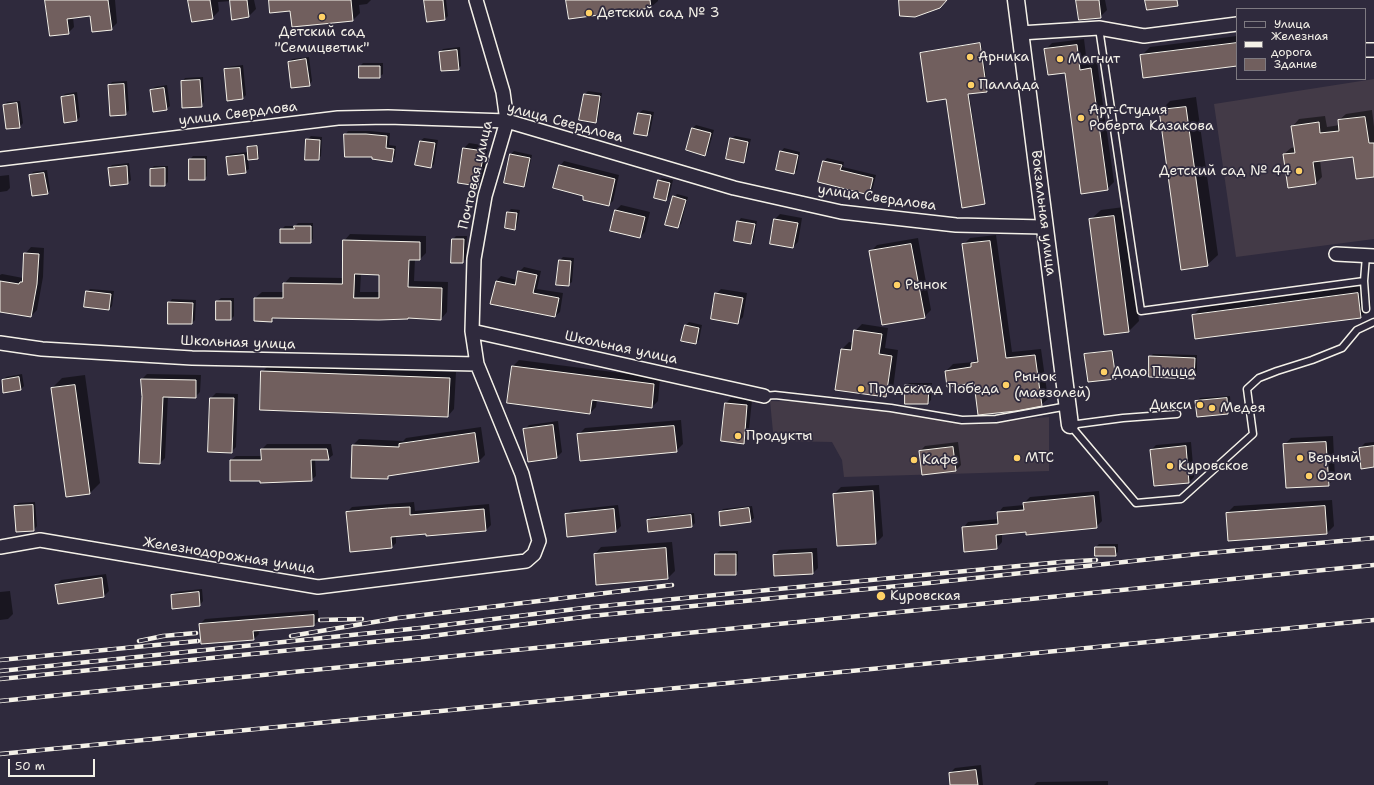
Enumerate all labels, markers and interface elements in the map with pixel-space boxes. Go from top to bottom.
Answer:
place label: Детский сад № 3 [597,5,720,21]
marker: Детский сад № 3 [584,8,594,18]
legend [1236,8,1366,80]
marker: Детский сад "Семицветик" [317,12,327,22]
text: Улица [1274,16,1310,32]
place label: Детский сад "Семицветик" [275,24,369,56]
text: Железная дорога [1271,28,1328,60]
place label: Арника [978,49,1029,65]
place label: Магнит [1068,51,1120,67]
marker: Арника [965,52,975,62]
marker: Магнит [1055,54,1065,64]
text: Здание [1274,56,1317,72]
place label: Паллада [979,77,1039,93]
marker: Паллада [966,80,976,90]
street label: улица Свердлова [178,98,298,130]
street label: улица Свердлова [505,99,625,147]
place label: Арт-Студия Роберта Казакова [1089,102,1214,134]
marker: Арт-Студия Роберта Казакова [1076,113,1086,123]
street label: Почтовая улица [455,119,497,231]
street label: Вокзальная улица [1027,149,1059,277]
place label: Детский сад № 44 [1159,163,1291,179]
marker: Детский сад № 44 [1294,166,1304,176]
street label: улица Свердлова [817,181,937,215]
place label: Рынок [905,277,947,293]
marker: Рынок [892,280,902,290]
street label: Школьная улица [563,328,679,368]
street label: Школьная улица [180,333,296,353]
place label: Додо Пицца [1112,364,1196,380]
marker: Додо Пицца [1099,367,1109,377]
place label: Рынок (мавзолей) [1014,369,1091,402]
marker: Рынок (мавзолей) [1001,380,1011,390]
place label: Продсклад Победа [869,381,999,397]
marker: Продсклад Победа [856,384,866,394]
place label: Дикси [1149,397,1192,413]
marker: Дикси [1195,400,1205,410]
place label: Медея [1220,400,1265,416]
marker: Медея [1207,403,1217,413]
place label: Продукты [746,428,813,444]
marker: Продукты [733,431,743,441]
place label: МТС [1025,450,1054,466]
place label: Верный [1308,450,1359,466]
place label: Кафе [922,452,958,468]
marker: МТС [1012,453,1022,463]
marker: Верный [1295,453,1305,463]
marker: Кафе [909,455,919,465]
place label: Куровское [1178,458,1249,474]
marker: Куровское [1165,461,1175,471]
place label: Ozon [1317,468,1352,484]
marker: Ozon [1304,471,1314,481]
street label: Железнодорожная улица [142,534,316,578]
place label: Куровская [890,588,961,604]
marker: Куровская [875,590,887,602]
scale bar [10,751,97,777]
text: 50 m [15,758,45,774]

